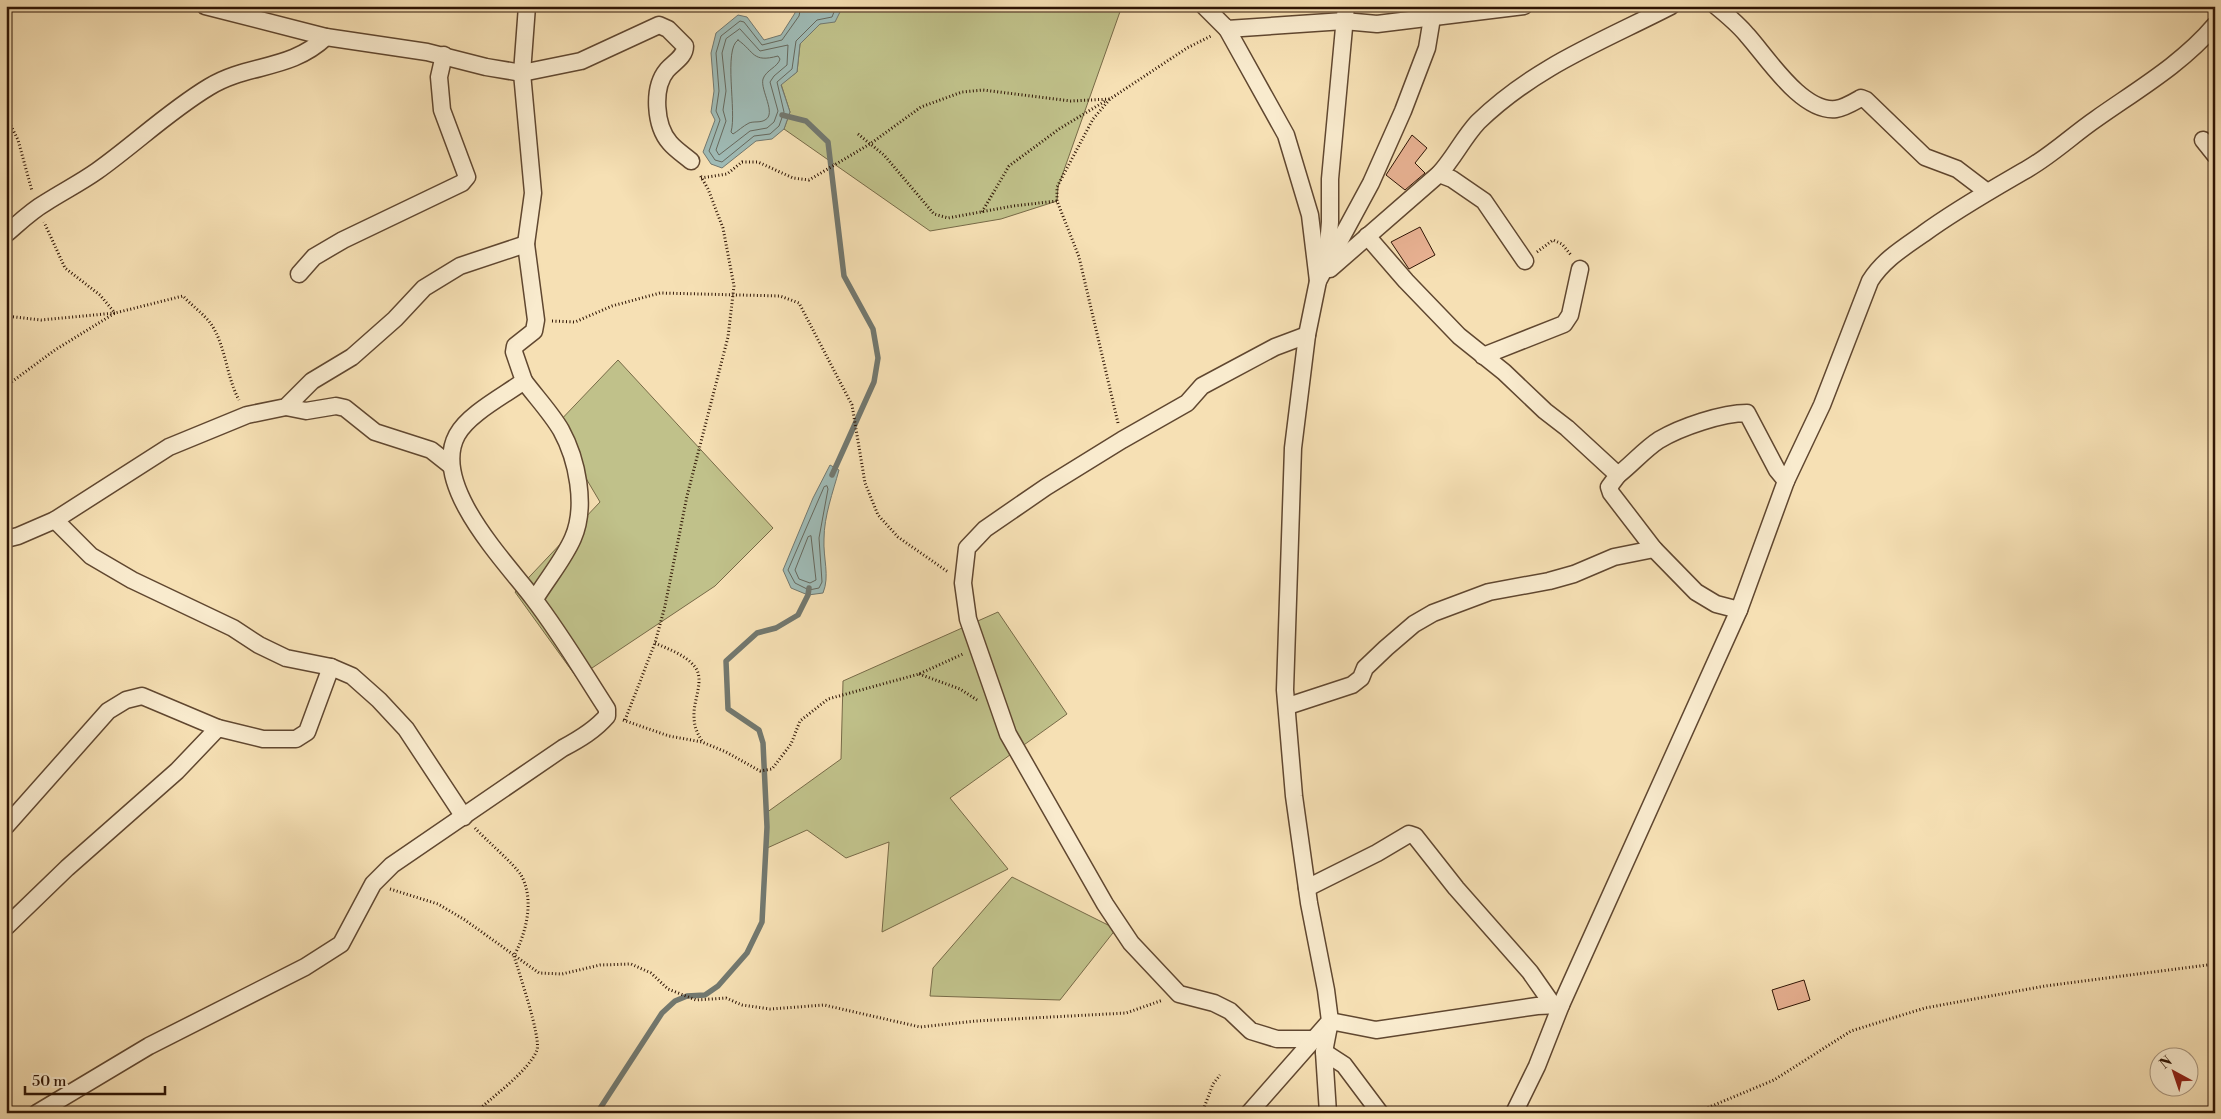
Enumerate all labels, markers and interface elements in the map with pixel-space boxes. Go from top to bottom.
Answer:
north arrow [2148,1046,2198,1096]
text: N [2156,1052,2176,1073]
scale bar [25,1064,165,1096]
text: 50 m [32,1072,66,1091]

